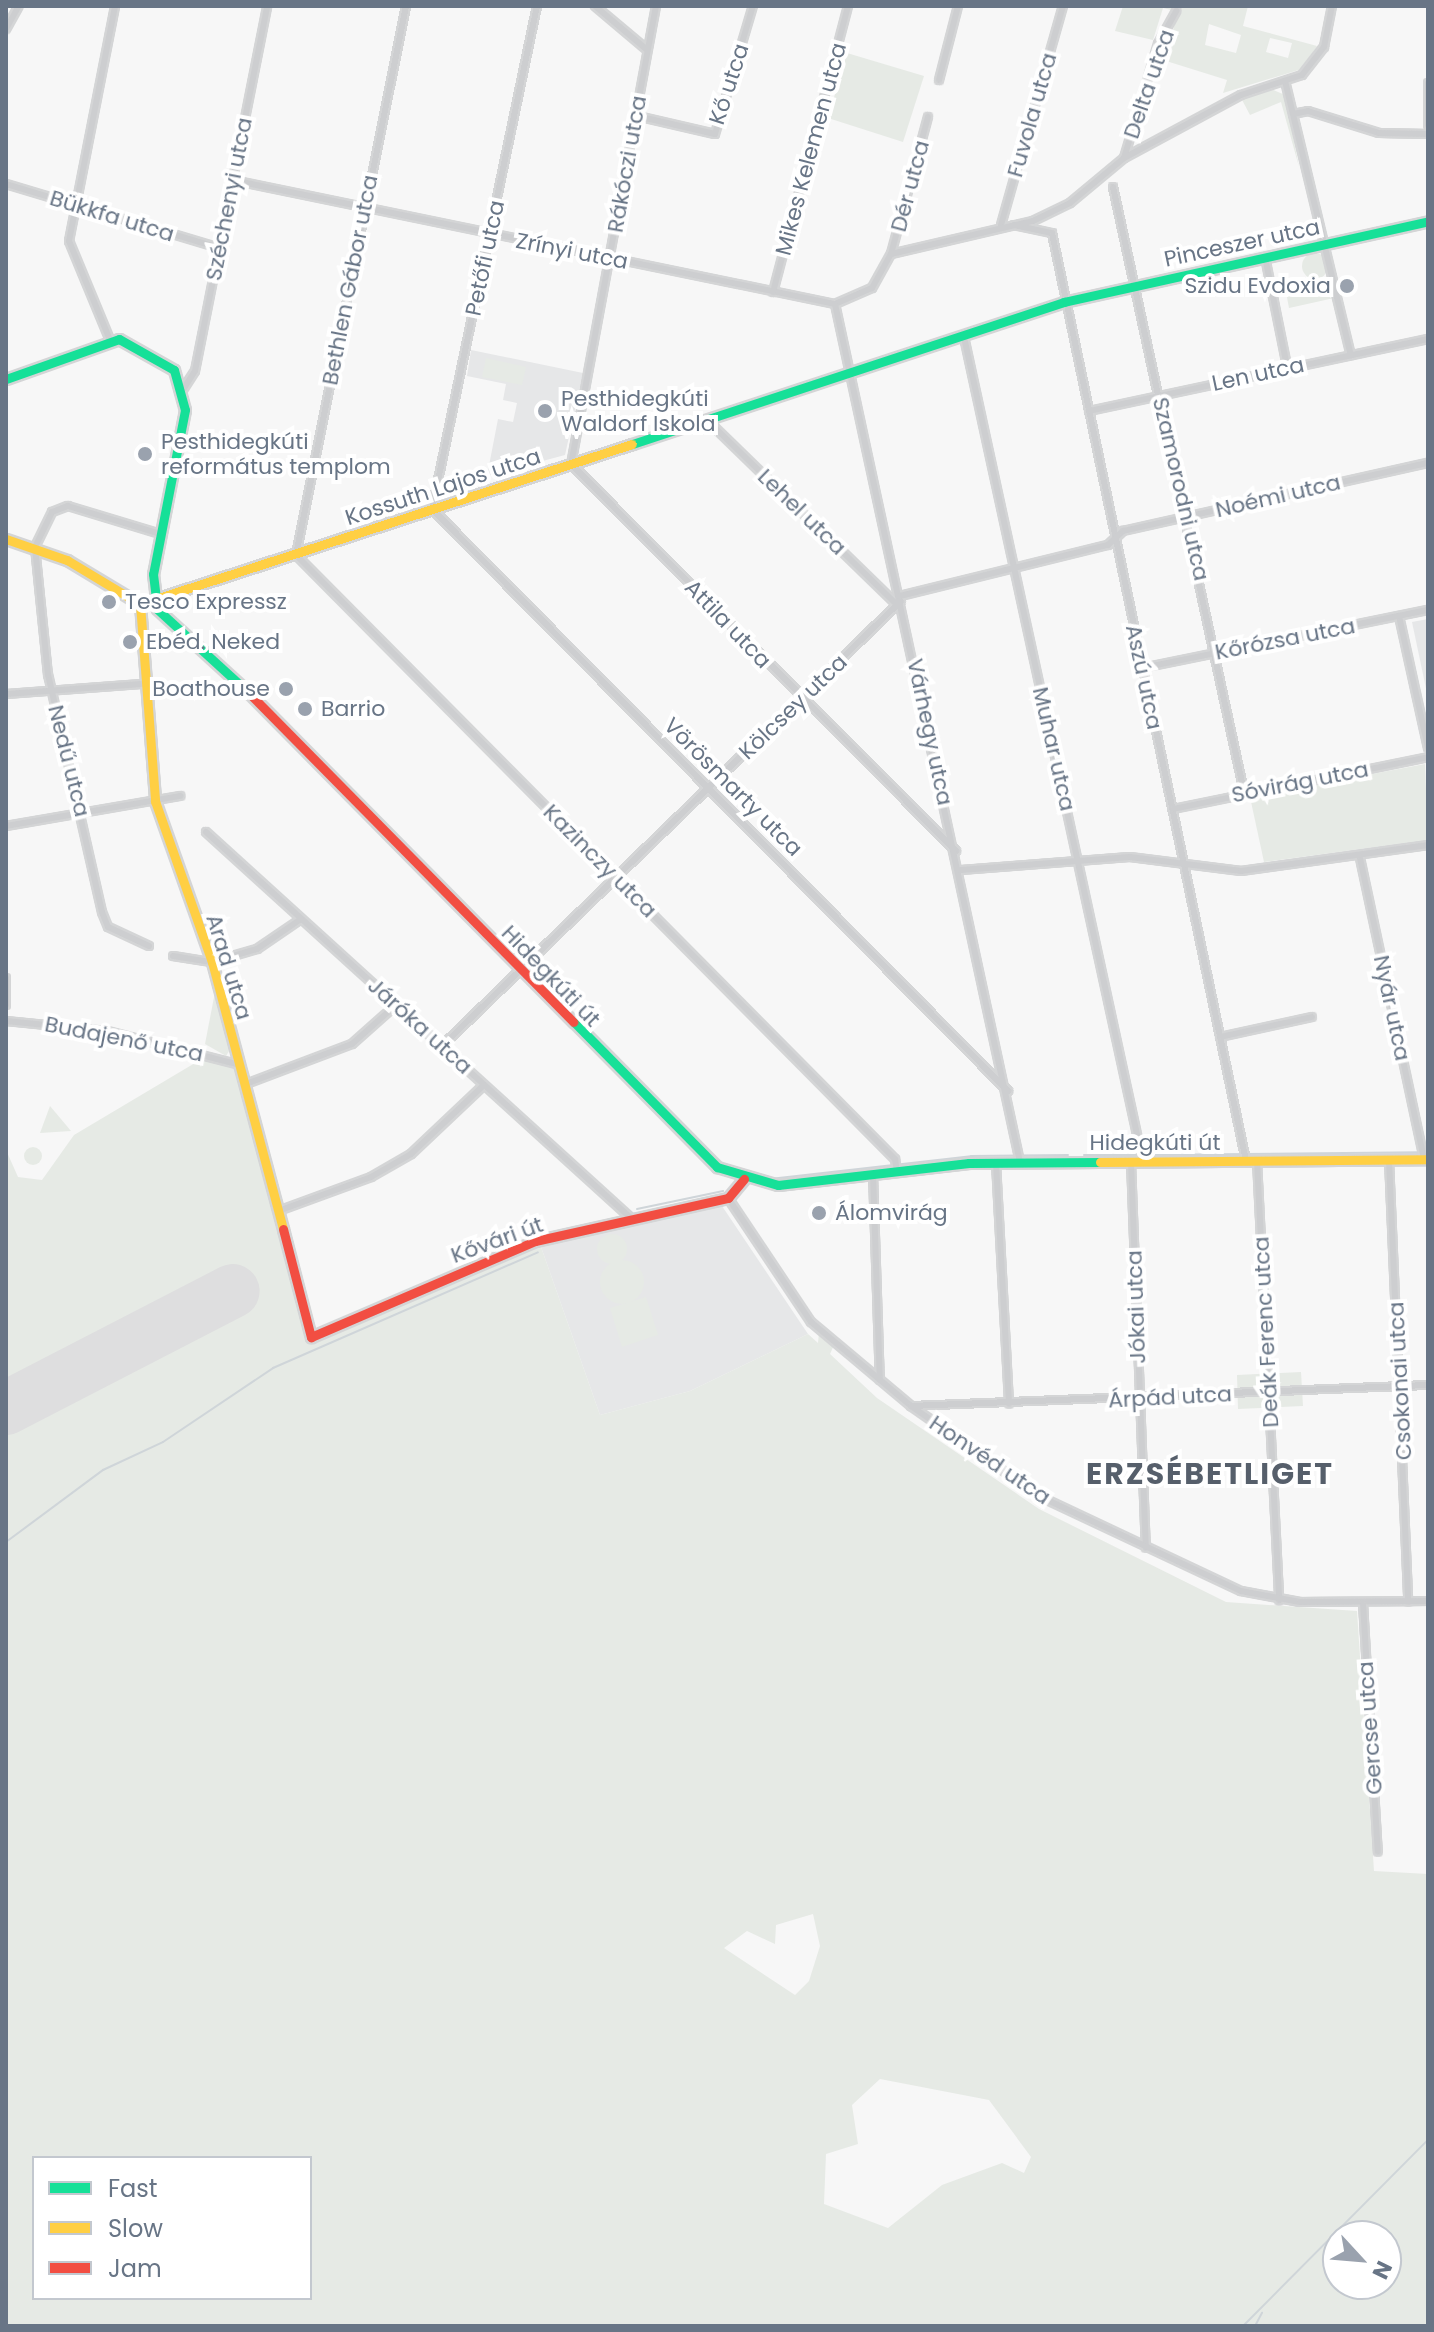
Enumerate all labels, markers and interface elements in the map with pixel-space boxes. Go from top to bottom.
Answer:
street label: Delta utca [1118,26,1180,142]
street label: Kő utca [704,40,754,128]
street label: Mikes Kelemen utca [770,40,852,258]
street label: Fuvola utca [1002,50,1062,180]
street label: Rákóczi utca [602,93,652,235]
street label: Széchenyi utca [200,115,258,283]
street label: Dér utca [885,137,935,235]
street label: Bethlen Gábor utca [317,173,383,387]
street label: Bükkfa utca [47,185,177,247]
street label: Petőfi utca [460,198,510,318]
street label: Pinceszer utca [1162,214,1322,272]
street label: Zrínyi utca [514,227,630,275]
place label: Szidu Evdoxia [1184,273,1331,299]
marker: Szidu Evdoxia [1338,277,1356,295]
street label: Len utca [1210,351,1306,397]
place label: Pesthidegkúti Waldorf Iskola [561,385,716,436]
street label: Szamorodni utca [1147,395,1215,583]
marker: Pesthidegkúti Waldorf Iskola [536,402,554,420]
place label: Pesthidegkúti református templom [161,428,391,480]
street label: Kossuth Lajos utca [342,443,544,531]
marker: Pesthidegkúti református templom [136,445,154,463]
street label: Lehel utca [752,463,852,561]
street label: Noémi utca [1213,469,1343,523]
street label: Attila utca [679,574,777,674]
place label: Tesco Expressz [125,589,287,615]
marker: Tesco Expressz [100,593,118,611]
street label: Kőrózsa utca [1213,612,1357,666]
street label: Aszú utca [1120,622,1168,732]
place label: Ebéd. Neked [146,629,280,655]
marker: Ebéd. Neked [121,633,139,651]
street label: Kölcsey utca [734,649,852,765]
street label: Várhegy utca [902,656,958,808]
place label: Boathouse [152,676,270,702]
marker: Boathouse [277,680,295,698]
street label: Muhar utca [1027,684,1081,814]
place label: Barrio [321,696,385,722]
marker: Barrio [296,700,314,718]
street label: Nedű utca [42,702,96,820]
street label: Vörösmarty utca [658,712,808,862]
street label: Sóvirág utca [1229,756,1371,808]
street label: Kazinczy utca [538,799,662,923]
street label: Arad utca [200,911,258,1023]
street label: Hidegkúti út [496,920,606,1032]
street label: Nyár utca [1368,953,1416,1063]
street label: Járóka utca [362,972,478,1080]
street label: Budajenő utca [43,1011,205,1067]
street label: Hidegkúti út [1090,1130,1220,1156]
place label: Álomvirág [835,1200,948,1226]
marker: Álomvirág [810,1204,828,1222]
street label: Kővári út [447,1211,547,1269]
street label: Deák Ferenc utca [1248,1236,1284,1428]
street label: Jókai utca [1121,1250,1151,1364]
street label: Csokonai utca [1383,1301,1417,1461]
street label: Árpád utca [1107,1381,1233,1413]
street label: Honvéd utca [924,1410,1056,1510]
district label: ERZSÉBETLIGET [1086,1456,1334,1492]
street label: Gercse utca [1352,1660,1388,1796]
legend [32,2156,312,2300]
text: Fast [108,2172,158,2205]
text: Slow [108,2212,163,2245]
north arrow [1322,2220,1402,2300]
text: Jam [108,2252,162,2285]
text: N [1365,2256,1400,2284]

